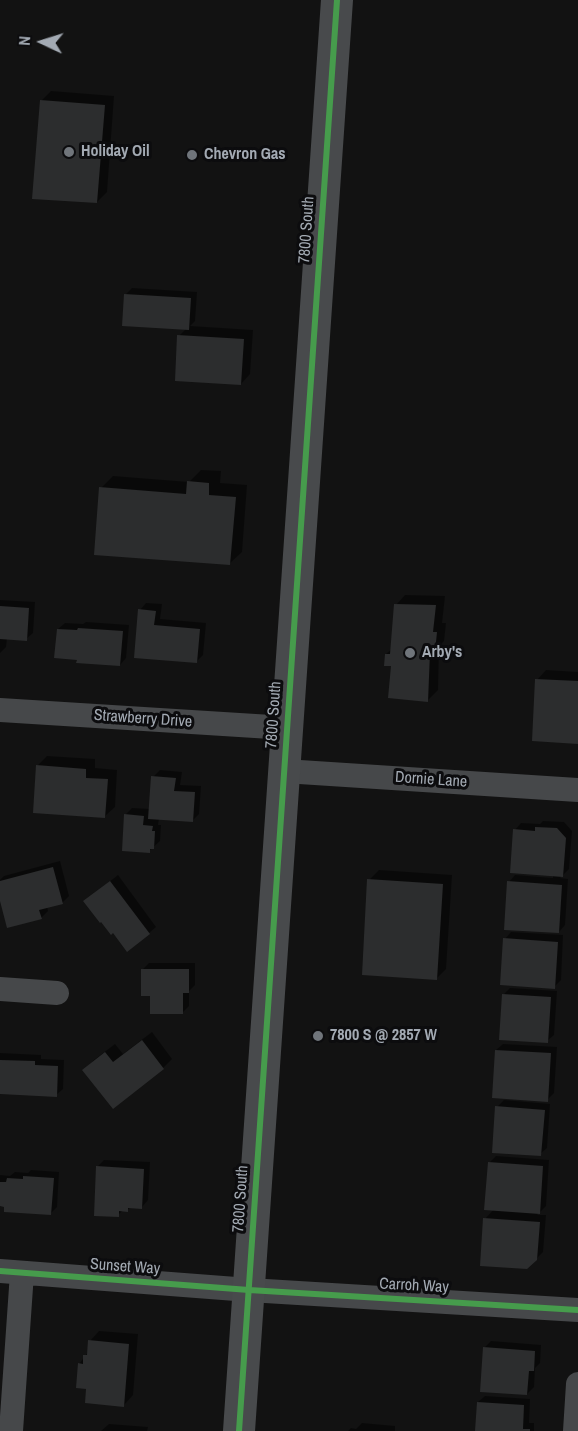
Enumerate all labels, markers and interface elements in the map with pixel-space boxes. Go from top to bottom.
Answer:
north arrow [12,12,72,72]
text: N [13,35,35,46]
place label: Holiday Oil [81,142,150,162]
marker: Holiday Oil [62,145,76,159]
place label: Chevron Gas [204,145,286,165]
marker: Chevron Gas [185,148,199,162]
street label: 7800 South [295,196,319,264]
place label: Arby's [422,643,462,663]
marker: Arby's [403,646,417,660]
street label: 7800 South [262,681,286,749]
street label: Strawberry Drive [93,706,193,732]
street label: Dornie Lane [394,768,468,792]
place label: 7800 S @ 2857 W [330,1026,437,1046]
marker: 7800 S @ 2857 W [311,1029,325,1043]
street label: 7800 South [229,1165,253,1233]
street label: Sunset Way [89,1255,161,1279]
street label: Carroh Way [379,1275,449,1297]

